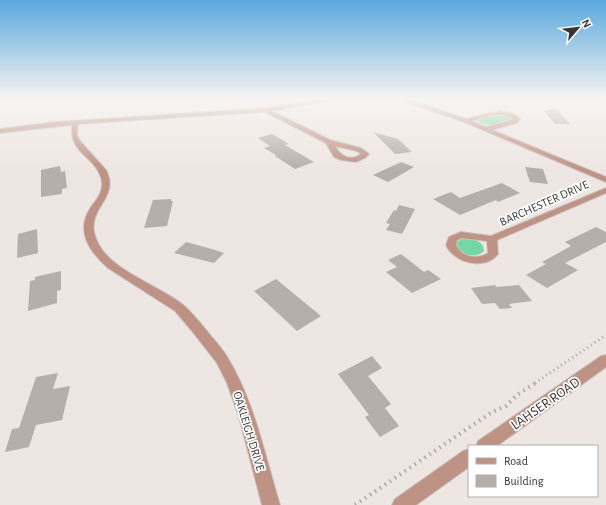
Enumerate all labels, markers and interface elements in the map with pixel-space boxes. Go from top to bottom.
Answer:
north arrow [558,8,598,48]
text: N [580,18,593,30]
street label: BARCHESTER DRIVE [498,178,590,228]
street label: LAHSER ROAD [509,375,583,433]
street label: OAKLEIGH DRIVE [231,390,267,472]
legend [468,445,598,497]
text: Road [504,455,528,467]
text: Building [504,475,544,487]

